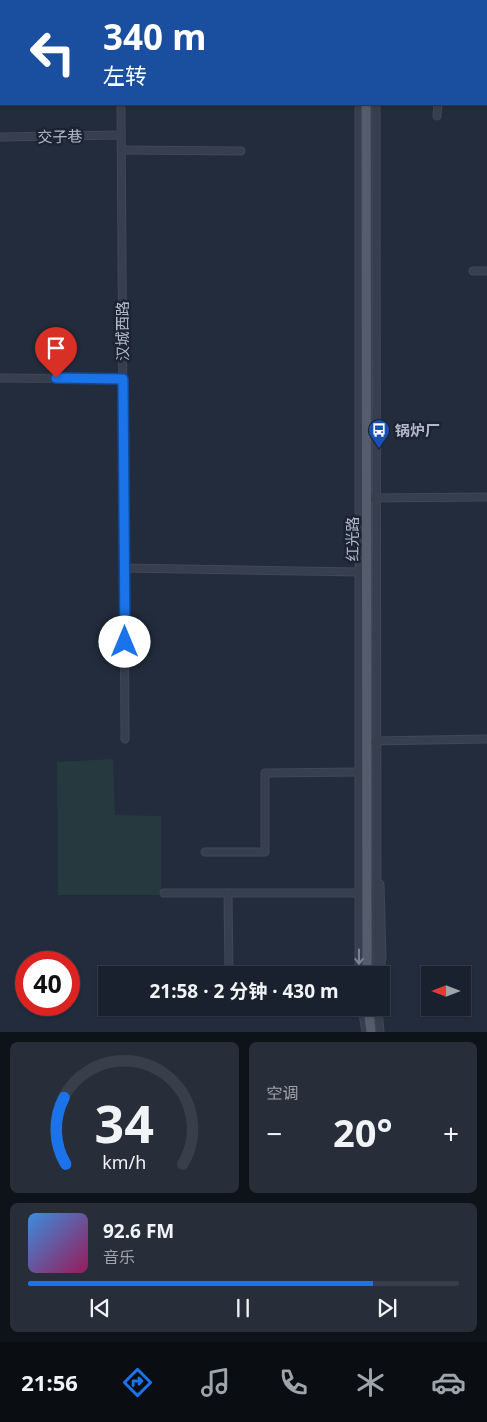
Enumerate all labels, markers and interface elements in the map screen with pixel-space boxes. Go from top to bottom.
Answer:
text: 340 m [103,13,206,60]
icon: left [20,20,85,85]
text: 左转 [103,60,147,90]
street label: 交子巷 [37,126,83,146]
street label: 汉城西路 [112,301,132,361]
pin [35,327,77,378]
icon: arrive [42,334,70,362]
bus stop icon: 锅炉厂 [367,418,391,449]
place label: 锅炉厂 [395,420,440,440]
street label: 红光路 [342,516,362,562]
position arrow [98,615,150,667]
one-way arrow [354,949,364,965]
speed limit sign: 40 [15,951,80,1016]
north arrow [421,966,471,1016]
map controls [421,966,471,1016]
text: 21:58 · 2 分钟 · 430 m [149,978,339,1004]
text: 空调 [267,1082,299,1104]
text: 34 [95,1087,154,1158]
text: 20° [333,1106,393,1158]
text: − [267,1114,283,1152]
text: + [443,1114,459,1152]
text: km/h [102,1150,146,1174]
text: 92.6 FM [103,1218,174,1244]
text: 音乐 [103,1246,135,1268]
icon: previous [86,1294,114,1322]
icon: pause [229,1294,257,1322]
icon: next [373,1294,401,1322]
icon: directions [120,1365,155,1400]
icon: music [198,1365,233,1400]
icon: phone [276,1365,311,1400]
icon: climate [353,1365,388,1400]
icon: car [431,1365,466,1400]
text: 21:56 [21,1367,78,1397]

